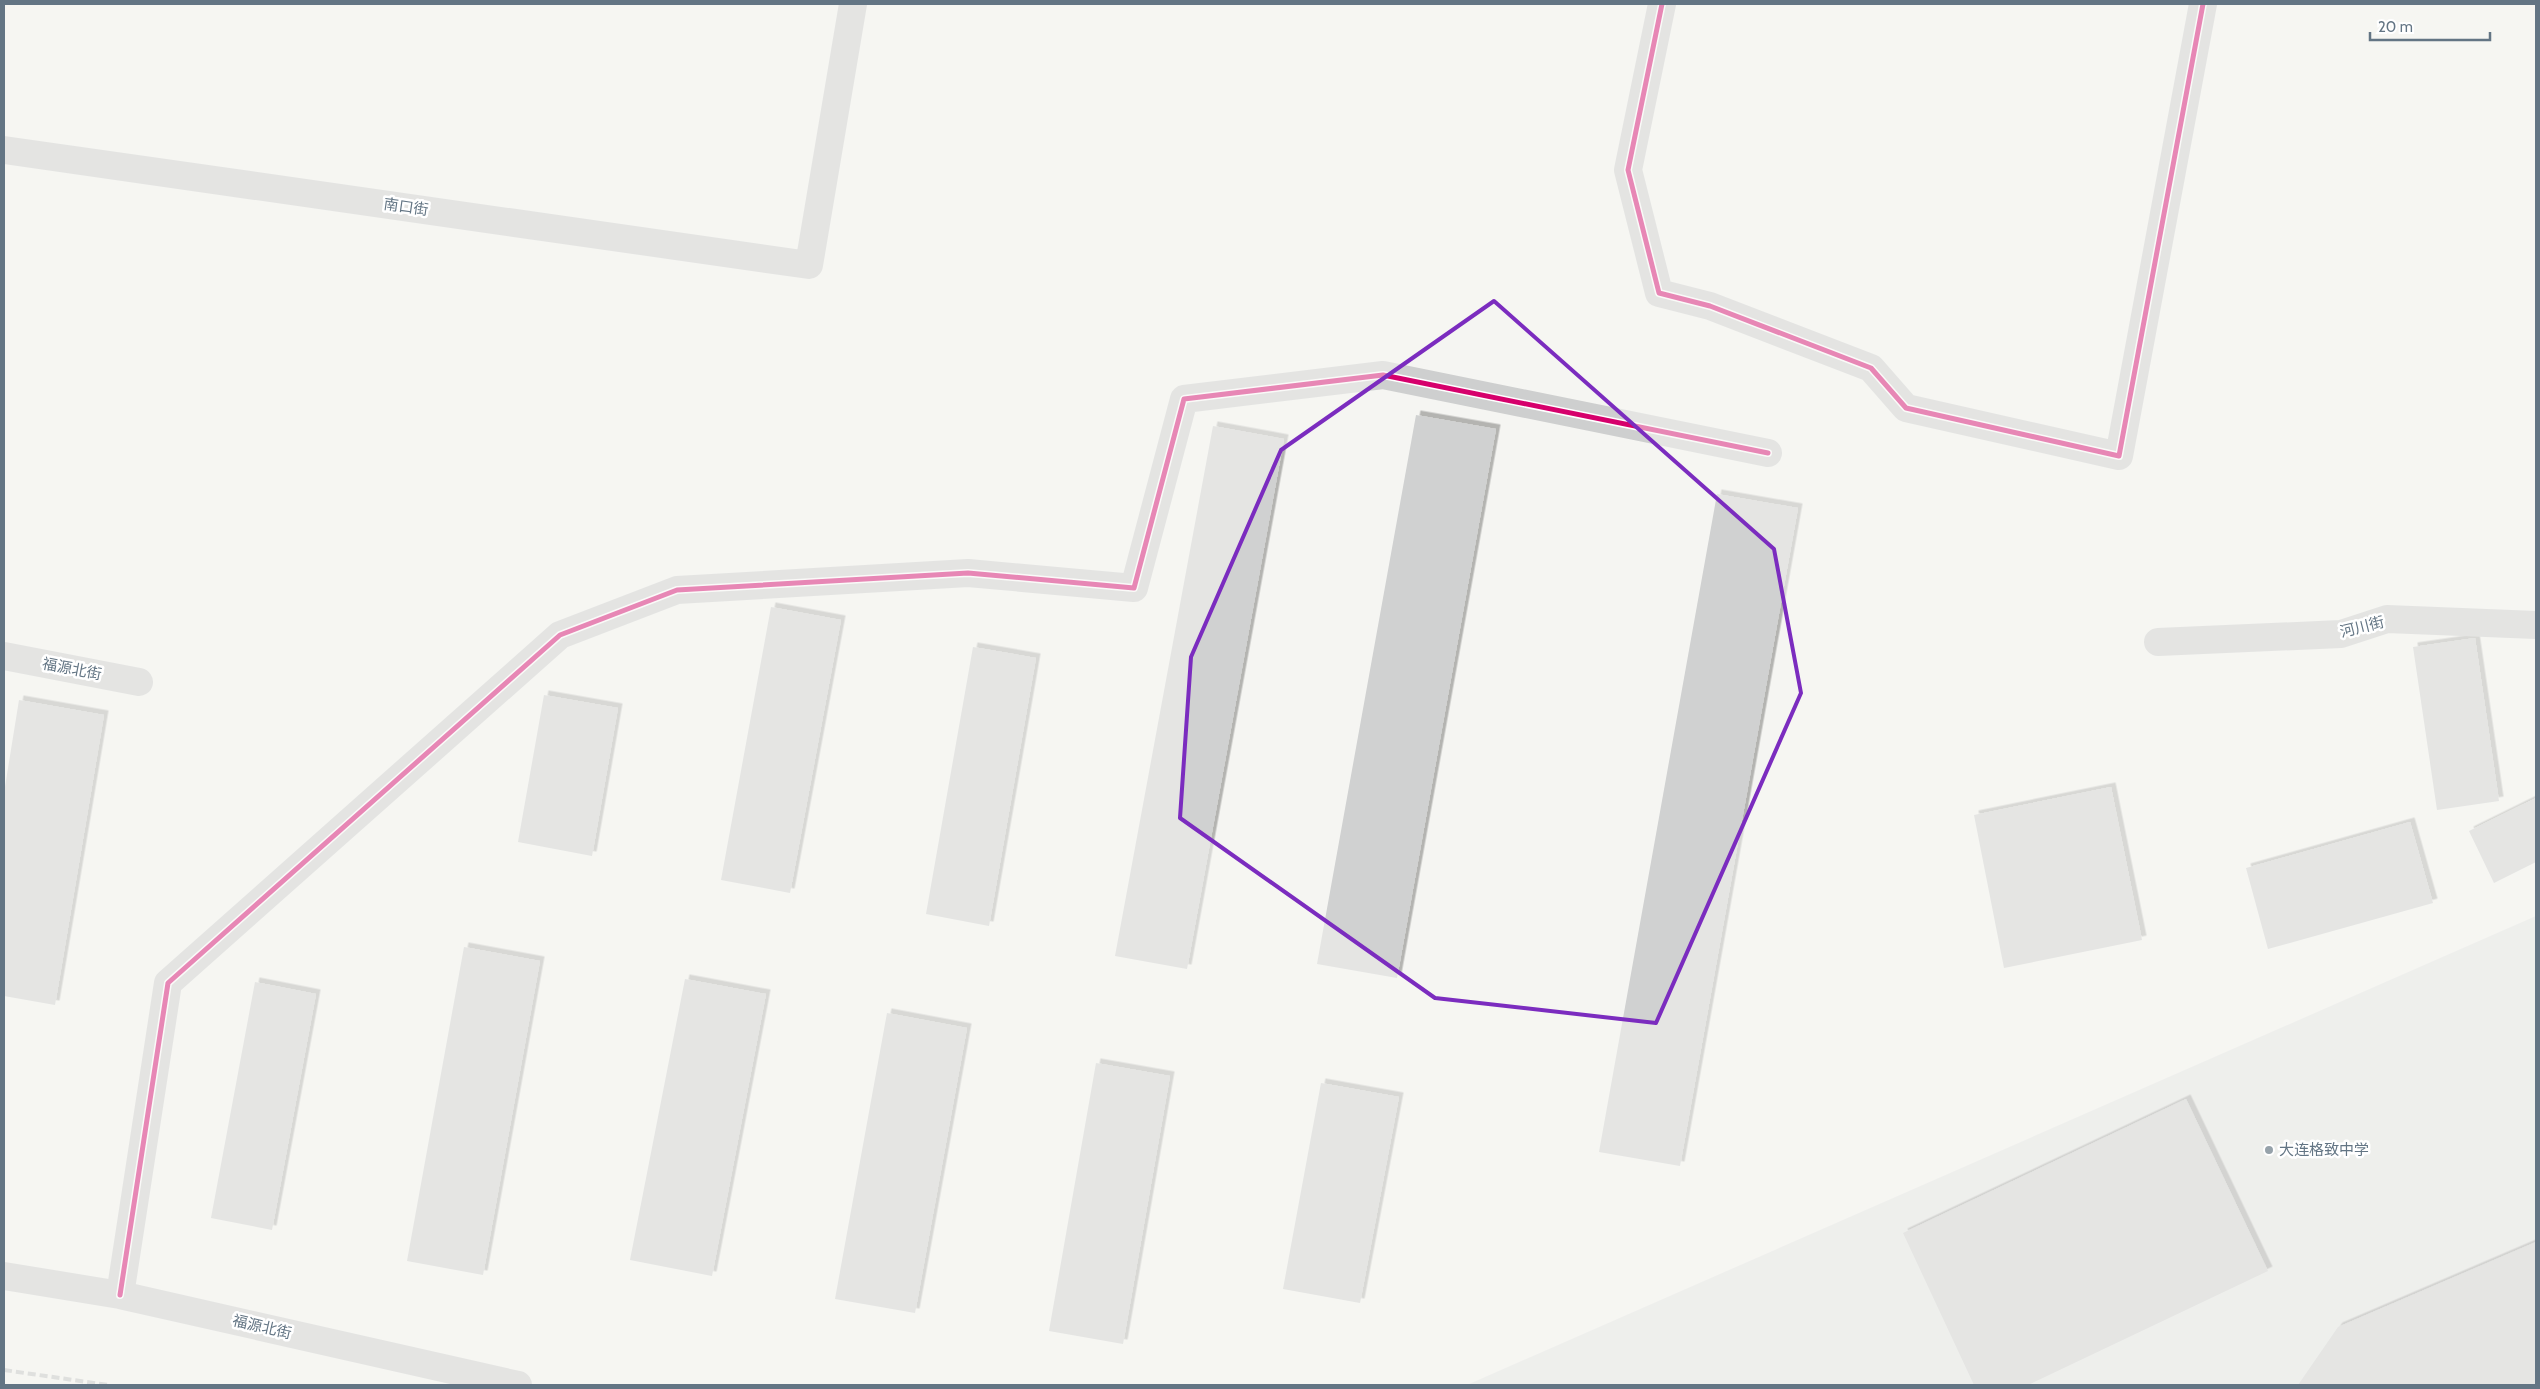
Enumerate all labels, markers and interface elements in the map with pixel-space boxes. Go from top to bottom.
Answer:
scale bar [2370,10,2490,42]
text: 20 m [2378,18,2413,36]
street label: 南口街 [382,195,430,219]
street label: 河川街 [2338,613,2386,641]
street label: 福源北街 [41,654,103,684]
place label: 大连格致中学 [2279,1141,2369,1159]
marker: 大连格致中学 [2263,1144,2275,1156]
street label: 福源北街 [231,1311,293,1343]

